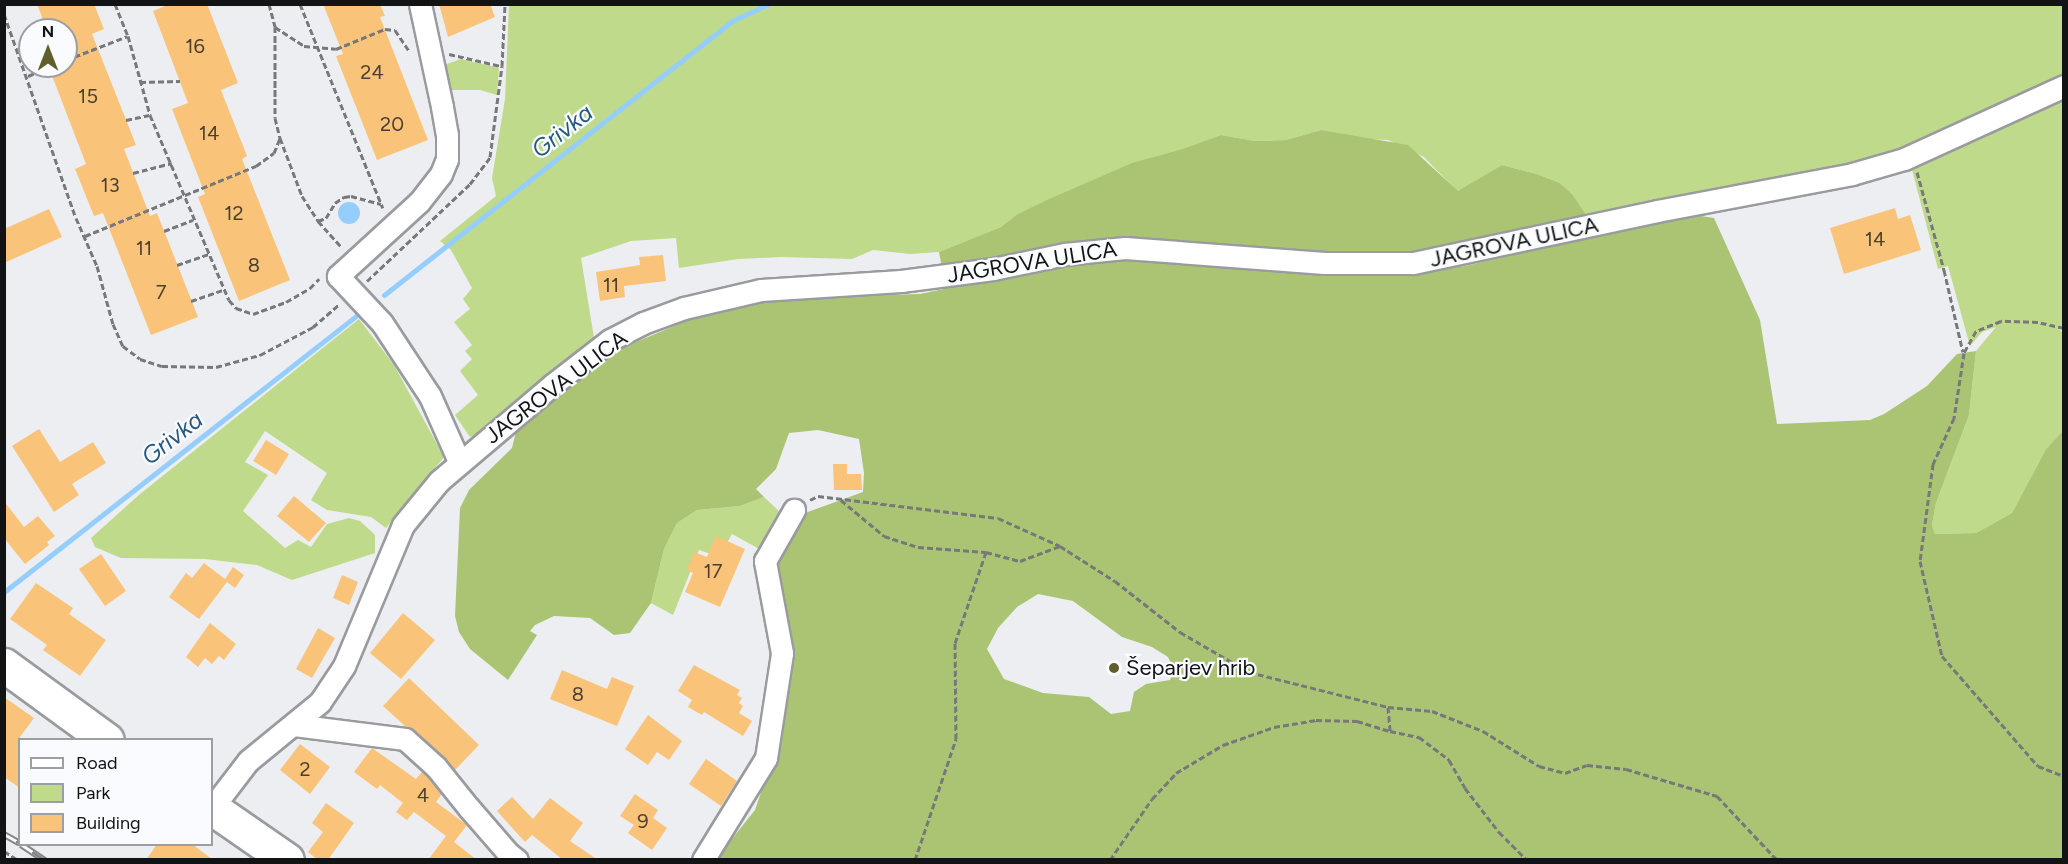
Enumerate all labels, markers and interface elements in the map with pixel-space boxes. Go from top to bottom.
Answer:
north arrow [18,18,78,78]
text: N [42,22,54,41]
house number: 16 [185,34,205,58]
house number: 24 [360,60,384,84]
house number: 15 [78,84,98,108]
water label: Grivka [526,98,598,164]
house number: 20 [380,112,404,136]
house number: 14 [199,121,219,145]
house number: 13 [100,173,120,197]
house number: 12 [224,201,244,225]
street label: JAGROVA ULICA [1427,211,1601,273]
house number: 14 [1865,227,1885,251]
house number: 11 [136,236,152,260]
street label: JAGROVA ULICA [945,236,1119,288]
house number: 8 [248,253,260,277]
house number: 11 [603,273,619,297]
house number: 7 [156,280,166,304]
street label: JAGROVA ULICA [480,325,632,449]
water label: Grivka [136,405,208,471]
house number: 17 [704,559,722,583]
place label: Šeparjev hrib [1126,655,1255,681]
marker: Šeparjev hrib [1107,661,1121,675]
house number: 8 [572,682,584,706]
legend [18,738,213,846]
text: Road [76,752,117,774]
house number: 2 [299,757,311,781]
text: Park [76,782,110,804]
house number: 4 [417,783,429,807]
house number: 9 [637,809,649,833]
text: Building [76,812,141,834]

